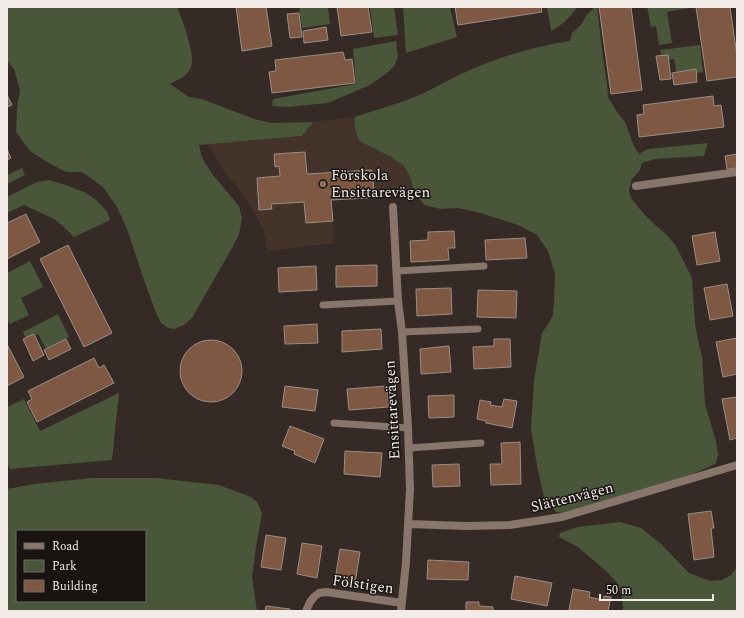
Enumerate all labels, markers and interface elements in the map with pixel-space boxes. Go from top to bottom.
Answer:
place label: Förskola Ensittarevägen [331,164,431,204]
marker: Förskola Ensittarevägen [318,179,328,189]
street label: Ensittarevägen [378,360,407,460]
street label: Slättenvägen [528,476,616,519]
legend [16,530,146,602]
text: Road [52,537,79,556]
text: Park [52,557,77,576]
street label: Fölstigen [331,569,395,600]
scale bar [600,576,713,602]
text: Building [52,577,98,596]
text: 50 m [606,581,631,600]

